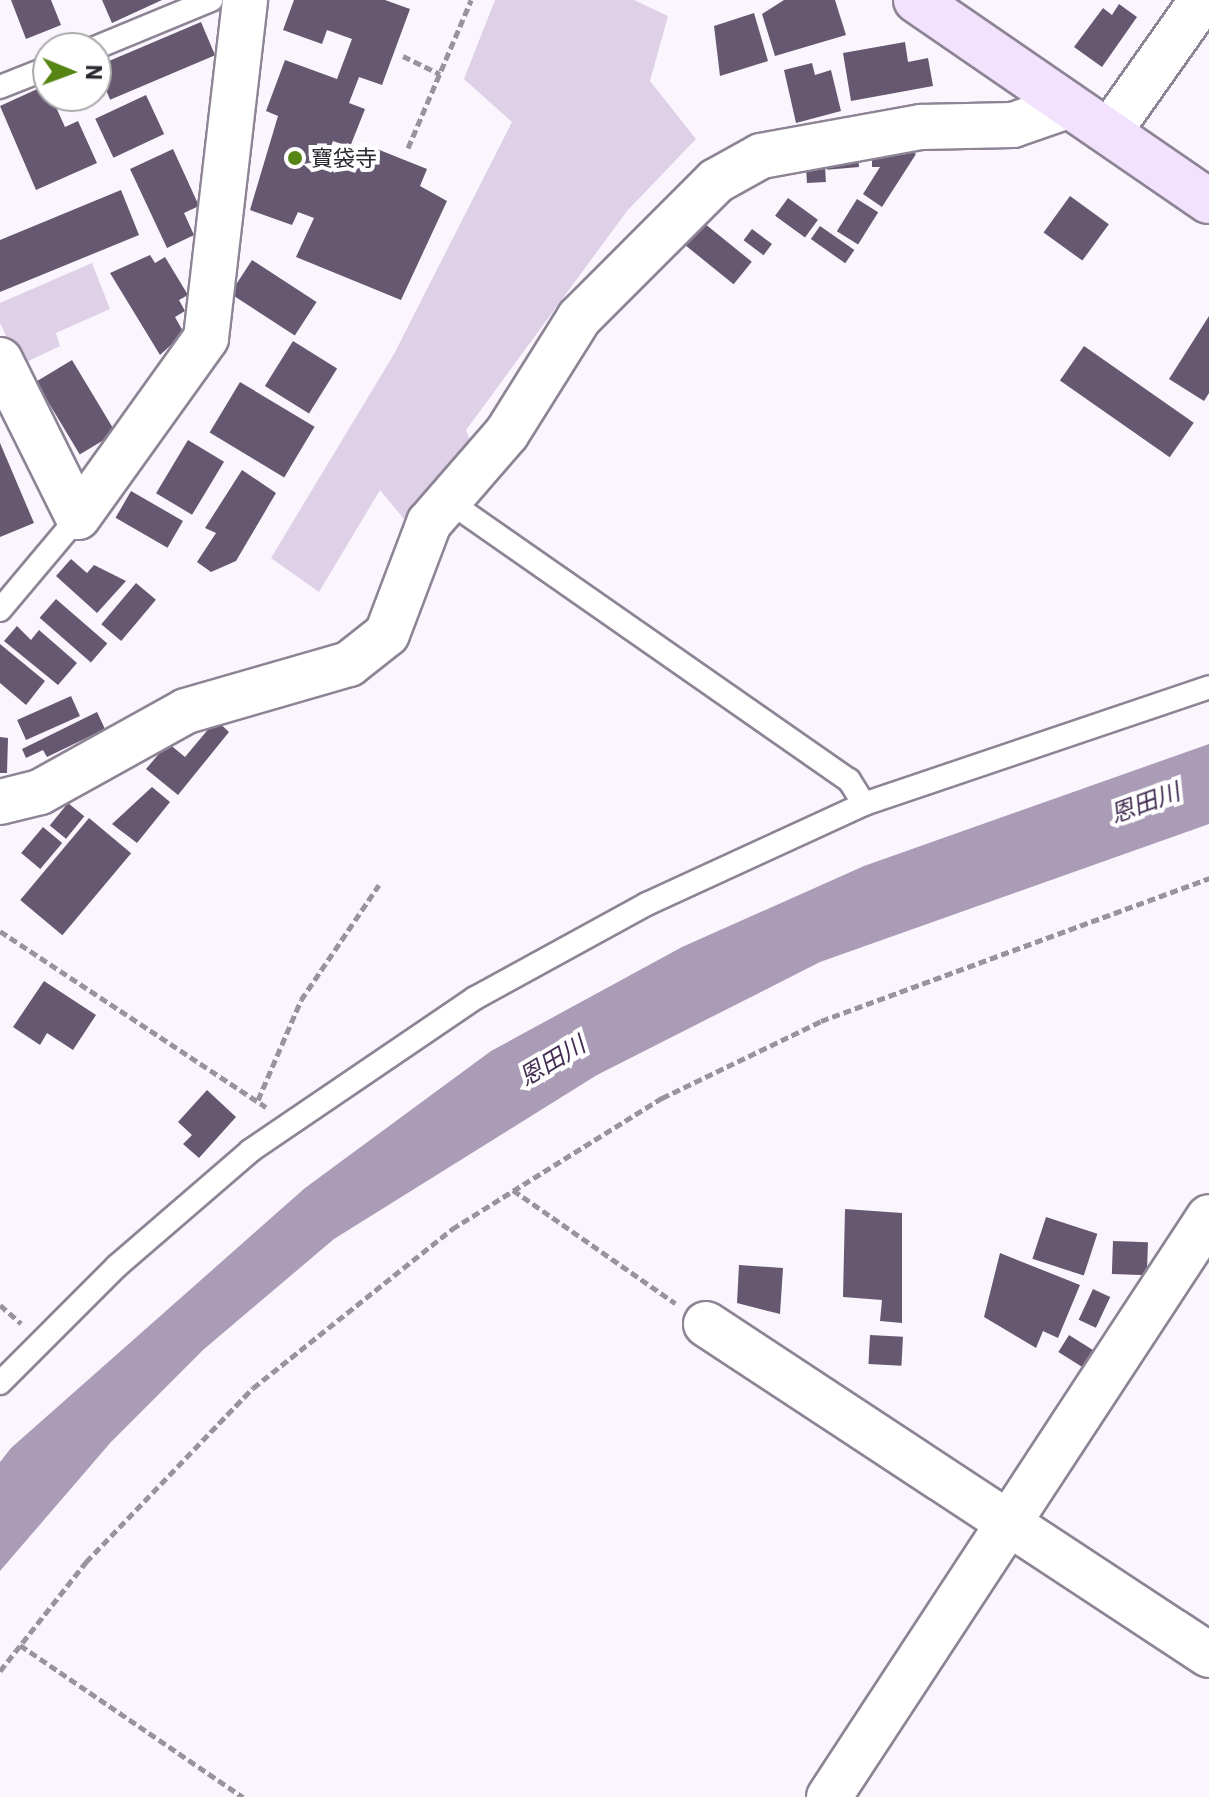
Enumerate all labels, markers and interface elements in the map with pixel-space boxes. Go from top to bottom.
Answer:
north arrow [32,32,112,112]
text: N [80,64,109,81]
place label: 寶袋寺 [311,145,377,171]
marker: 寶袋寺 [286,149,304,167]
water label: 恩田川 [1106,777,1184,829]
water label: 恩田川 [514,1030,590,1092]

